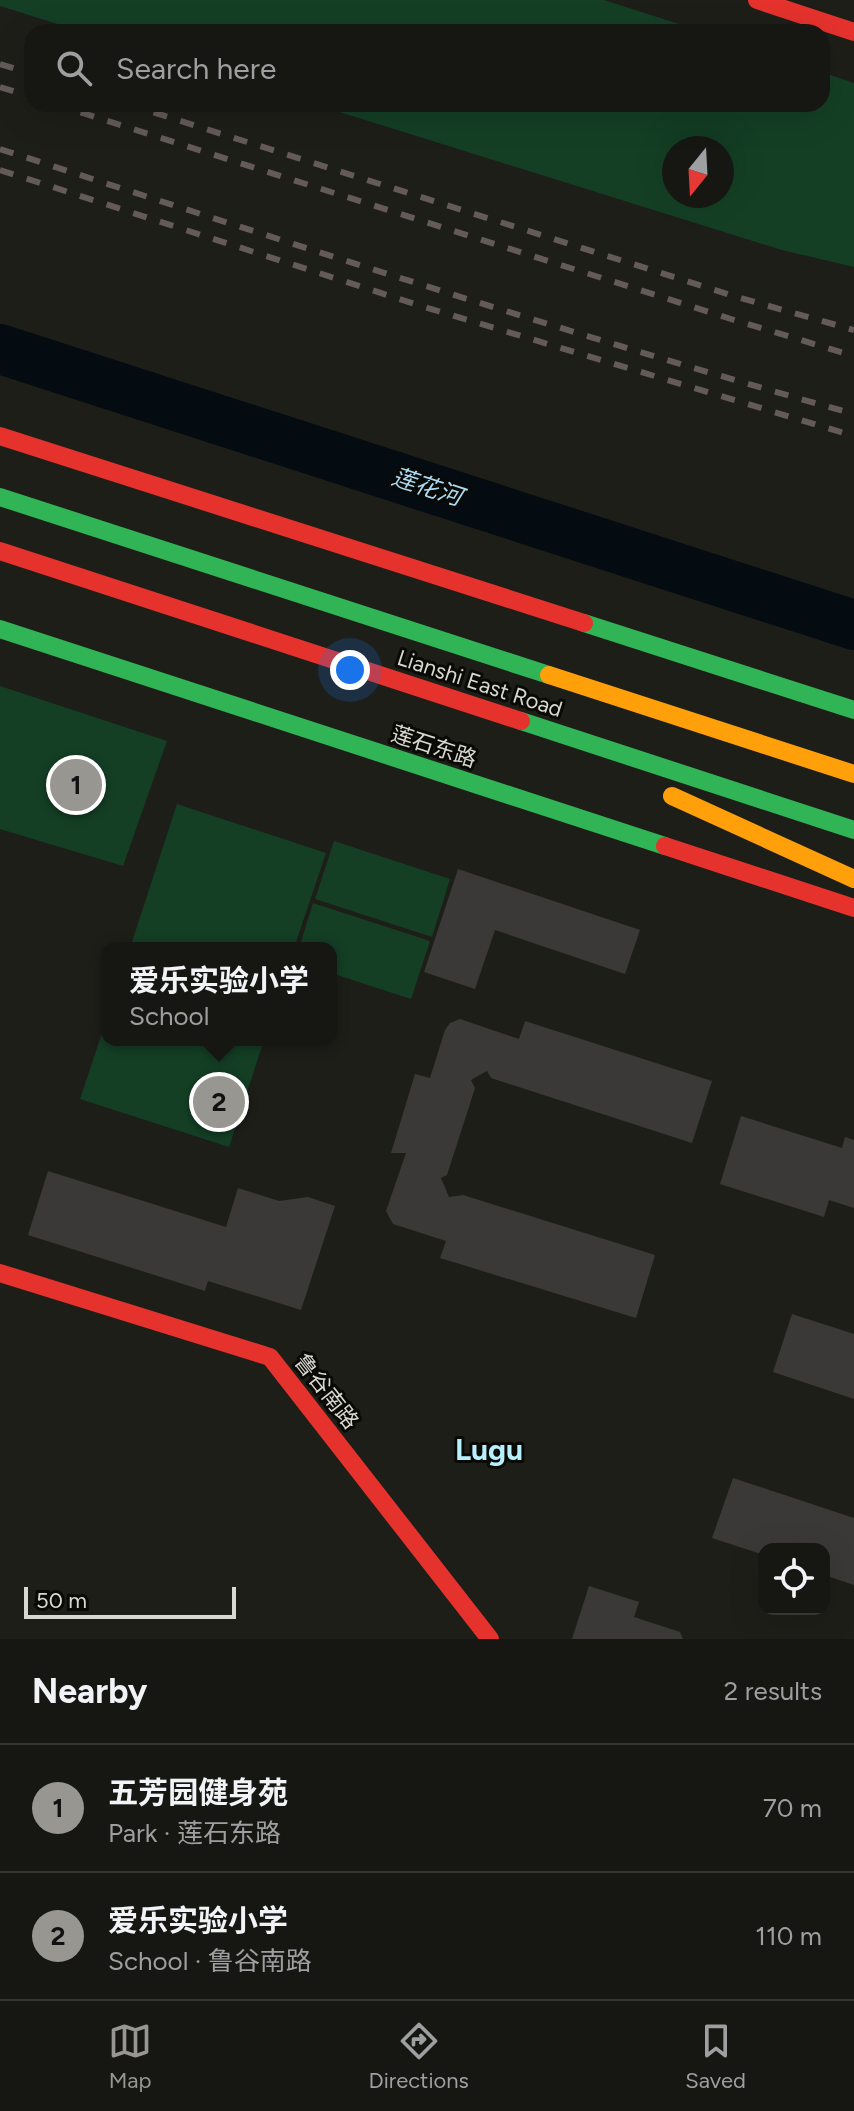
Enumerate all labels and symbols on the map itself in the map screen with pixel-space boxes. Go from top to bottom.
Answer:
north arrow [662,136,734,208]
water label: 莲花河 [388,462,470,513]
street label: Lianshi East Road [394,644,566,723]
your location [330,650,370,690]
street label: 莲石东路 [388,720,480,773]
pin: 1 [50,755,102,815]
pin: 2 [193,1072,245,1132]
street label: 鲁谷南路 [289,1348,364,1434]
district label: Lugu [455,1431,523,1468]
scale bar [24,1583,236,1619]

